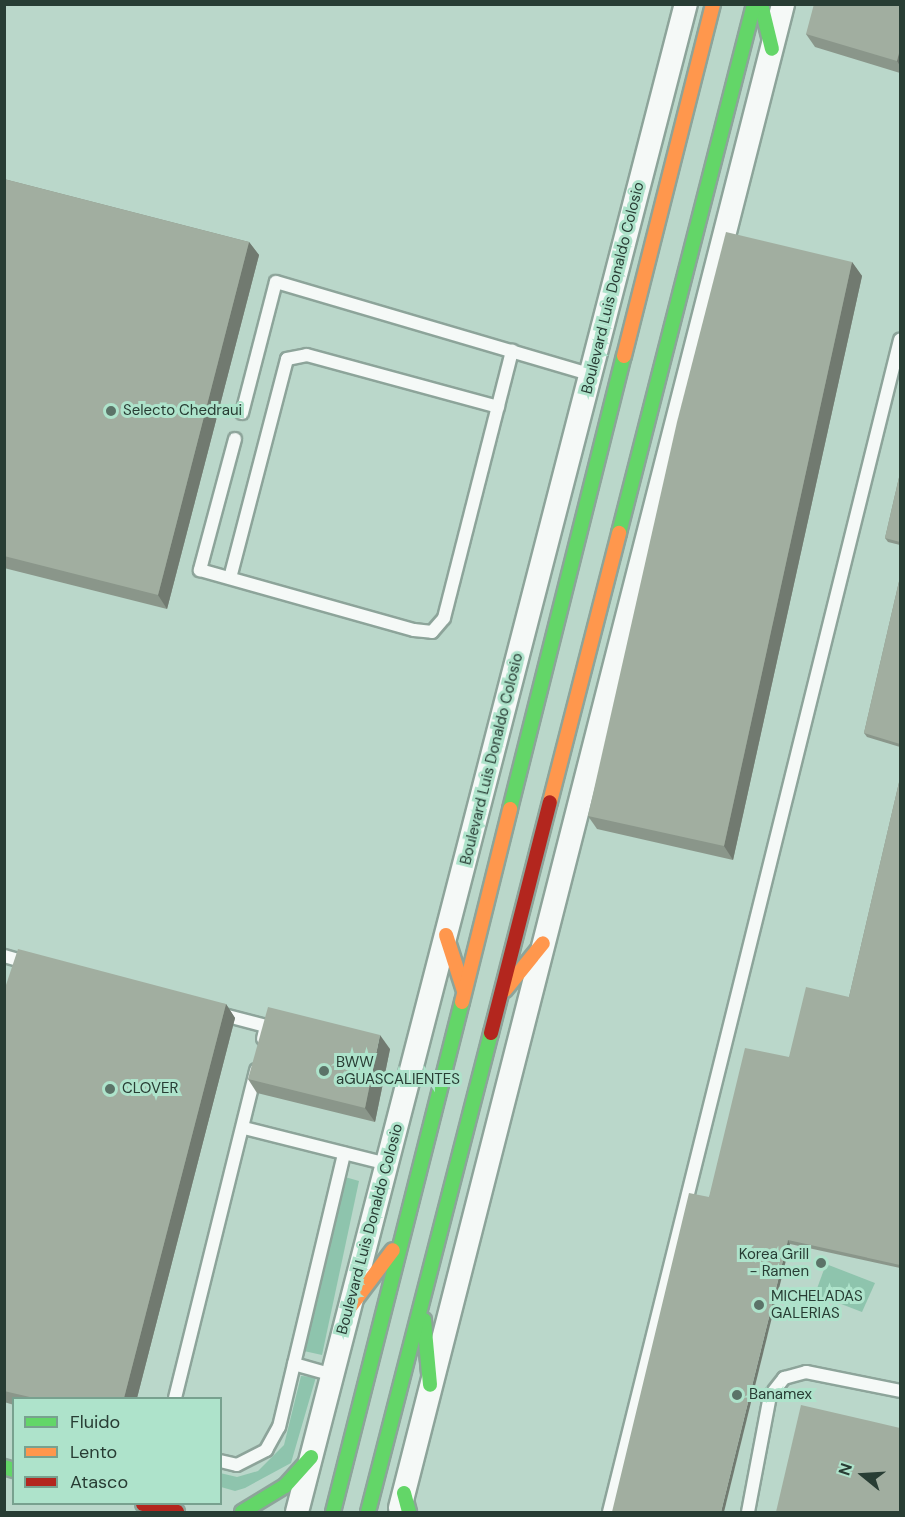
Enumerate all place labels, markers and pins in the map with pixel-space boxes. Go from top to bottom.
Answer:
place label: Selecto Chedraui [123,402,242,420]
marker: Selecto Chedraui [104,404,118,418]
place label: BWW aGUASCALIENTES [336,1053,460,1088]
marker: BWW aGUASCALIENTES [317,1064,331,1078]
place label: CLOVER [122,1080,178,1098]
marker: CLOVER [103,1082,117,1096]
place label: Korea Grill - Ramen [739,1245,809,1280]
marker: Korea Grill - Ramen [814,1256,828,1270]
place label: MICHELADAS GALERIAS [771,1287,863,1322]
marker: MICHELADAS GALERIAS [752,1298,766,1312]
place label: Banamex [749,1386,812,1404]
marker: Banamex [730,1388,744,1402]

